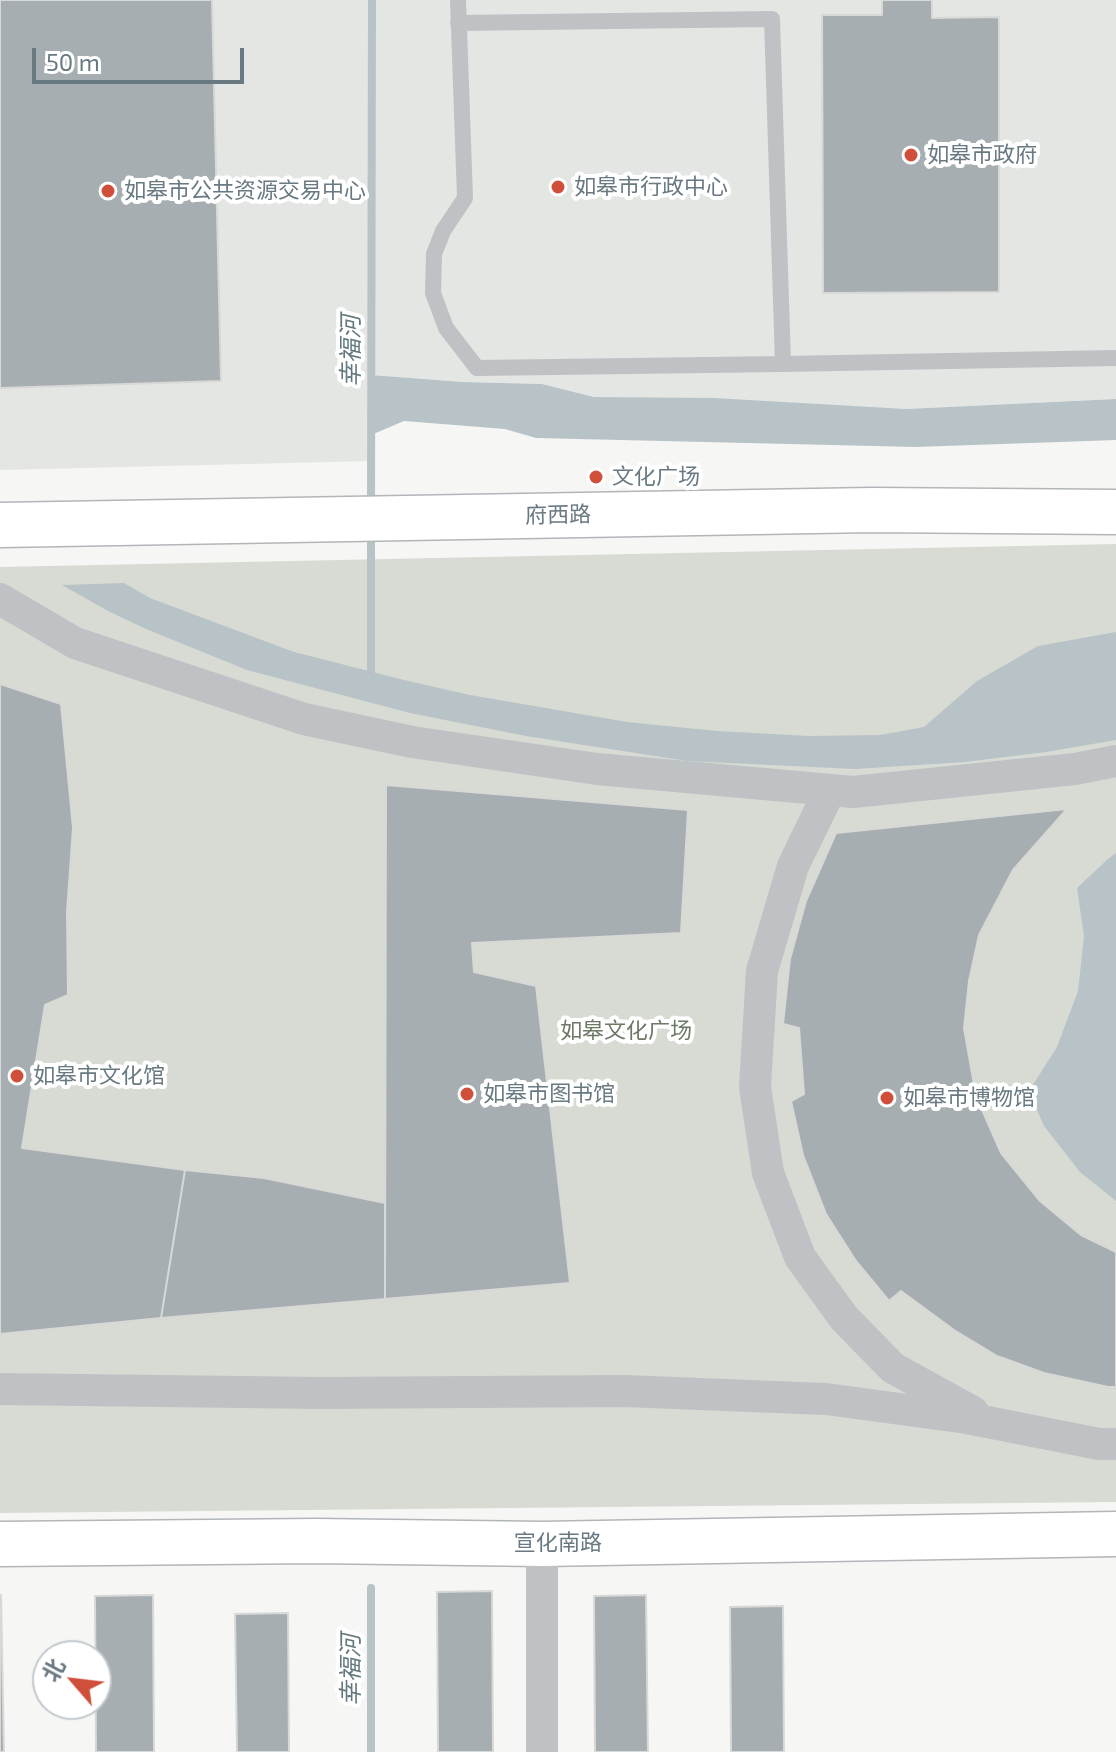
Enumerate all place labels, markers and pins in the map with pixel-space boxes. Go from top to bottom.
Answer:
place label: 如皋市政府 [927,142,1037,168]
marker: 如皋市政府 [902,146,920,164]
place label: 如皋市行政中心 [574,174,728,200]
place label: 如皋市公共资源交易中心 [124,178,366,204]
marker: 如皋市行政中心 [549,178,567,196]
marker: 如皋市公共资源交易中心 [99,182,117,200]
place label: 文化广场 [612,464,700,490]
marker: 文化广场 [587,468,605,486]
place label: 如皋市文化馆 [33,1063,165,1089]
marker: 如皋市文化馆 [8,1067,26,1085]
place label: 如皋市图书馆 [483,1081,615,1107]
marker: 如皋市图书馆 [458,1085,476,1103]
place label: 如皋市博物馆 [903,1085,1035,1111]
marker: 如皋市博物馆 [878,1089,896,1107]

